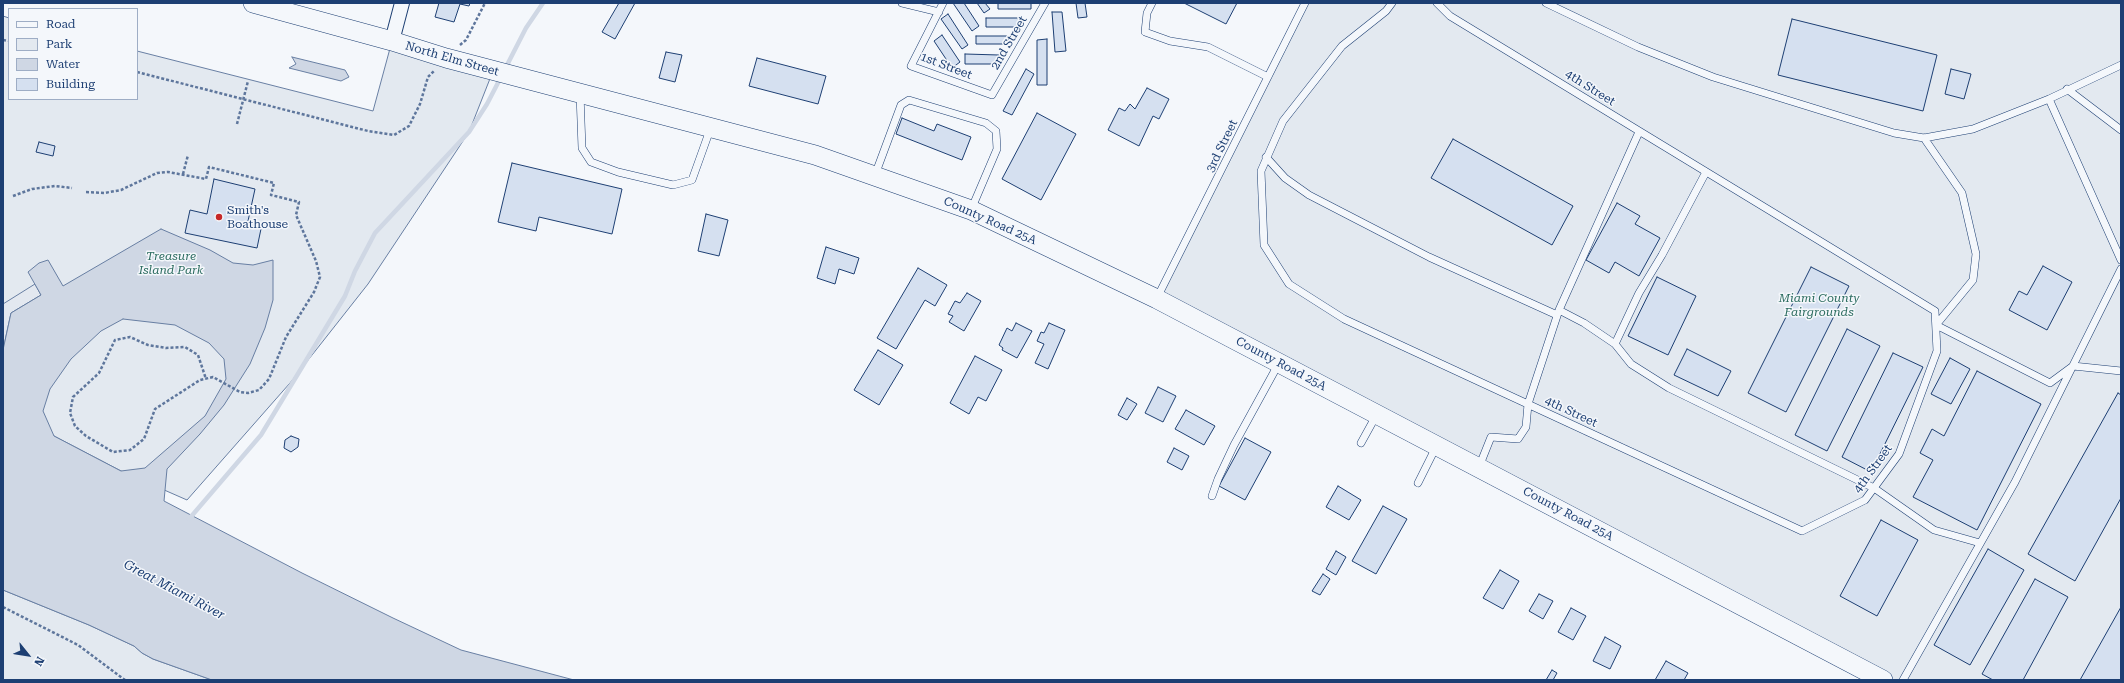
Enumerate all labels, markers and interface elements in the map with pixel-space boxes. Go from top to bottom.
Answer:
legend [8,8,138,100]
street label: 2nd Street [988,14,1030,72]
text: Road [46,17,75,31]
text: Park [46,37,72,51]
street label: North Elm Street [403,39,501,79]
street label: 1st Street [918,50,974,82]
text: Water [46,57,80,71]
street label: 4th Street [1562,67,1618,109]
text: Building [46,77,95,91]
street label: 3rd Street [1203,117,1241,175]
street label: County Road 25A [941,194,1039,248]
place label: Smith's Boathouse [227,203,288,231]
marker: Smith's Boathouse [214,212,224,222]
park label: Treasure Island Park [139,249,203,277]
park label: Miami County Fairgrounds [1779,291,1859,319]
street label: County Road 25A [1233,334,1329,394]
street label: 4th Street [1542,394,1600,430]
street label: 4th Street [1851,442,1895,496]
street label: County Road 25A [1520,484,1616,544]
water label: Great Miami River [121,557,227,623]
north arrow [8,635,48,675]
text: N [31,654,47,668]

